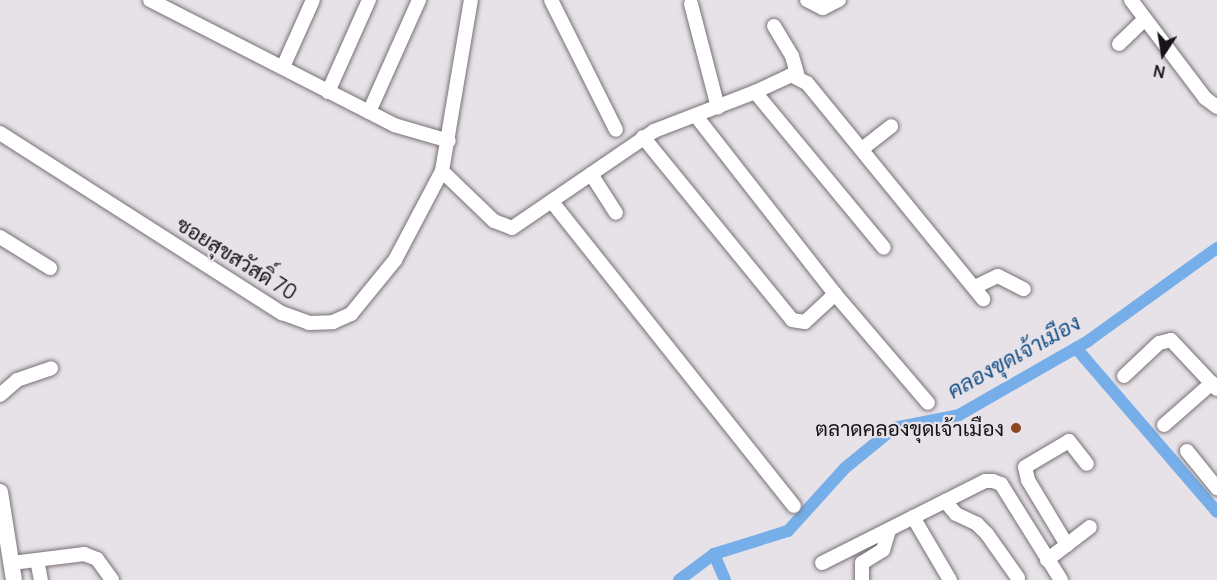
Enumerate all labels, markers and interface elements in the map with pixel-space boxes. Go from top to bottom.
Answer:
north arrow [1133,24,1193,84]
text: N [1151,60,1167,84]
street label: ซอยสุขสวัสดิ์ 70 [172,211,302,305]
water label: คลองขุดเจ้าเมือง [943,310,1085,404]
place label: ตลาดคลองขุดเจ้าเมือง [815,415,1004,441]
marker: ตลาดคลองขุดเจ้าเมือง [1009,421,1023,435]

